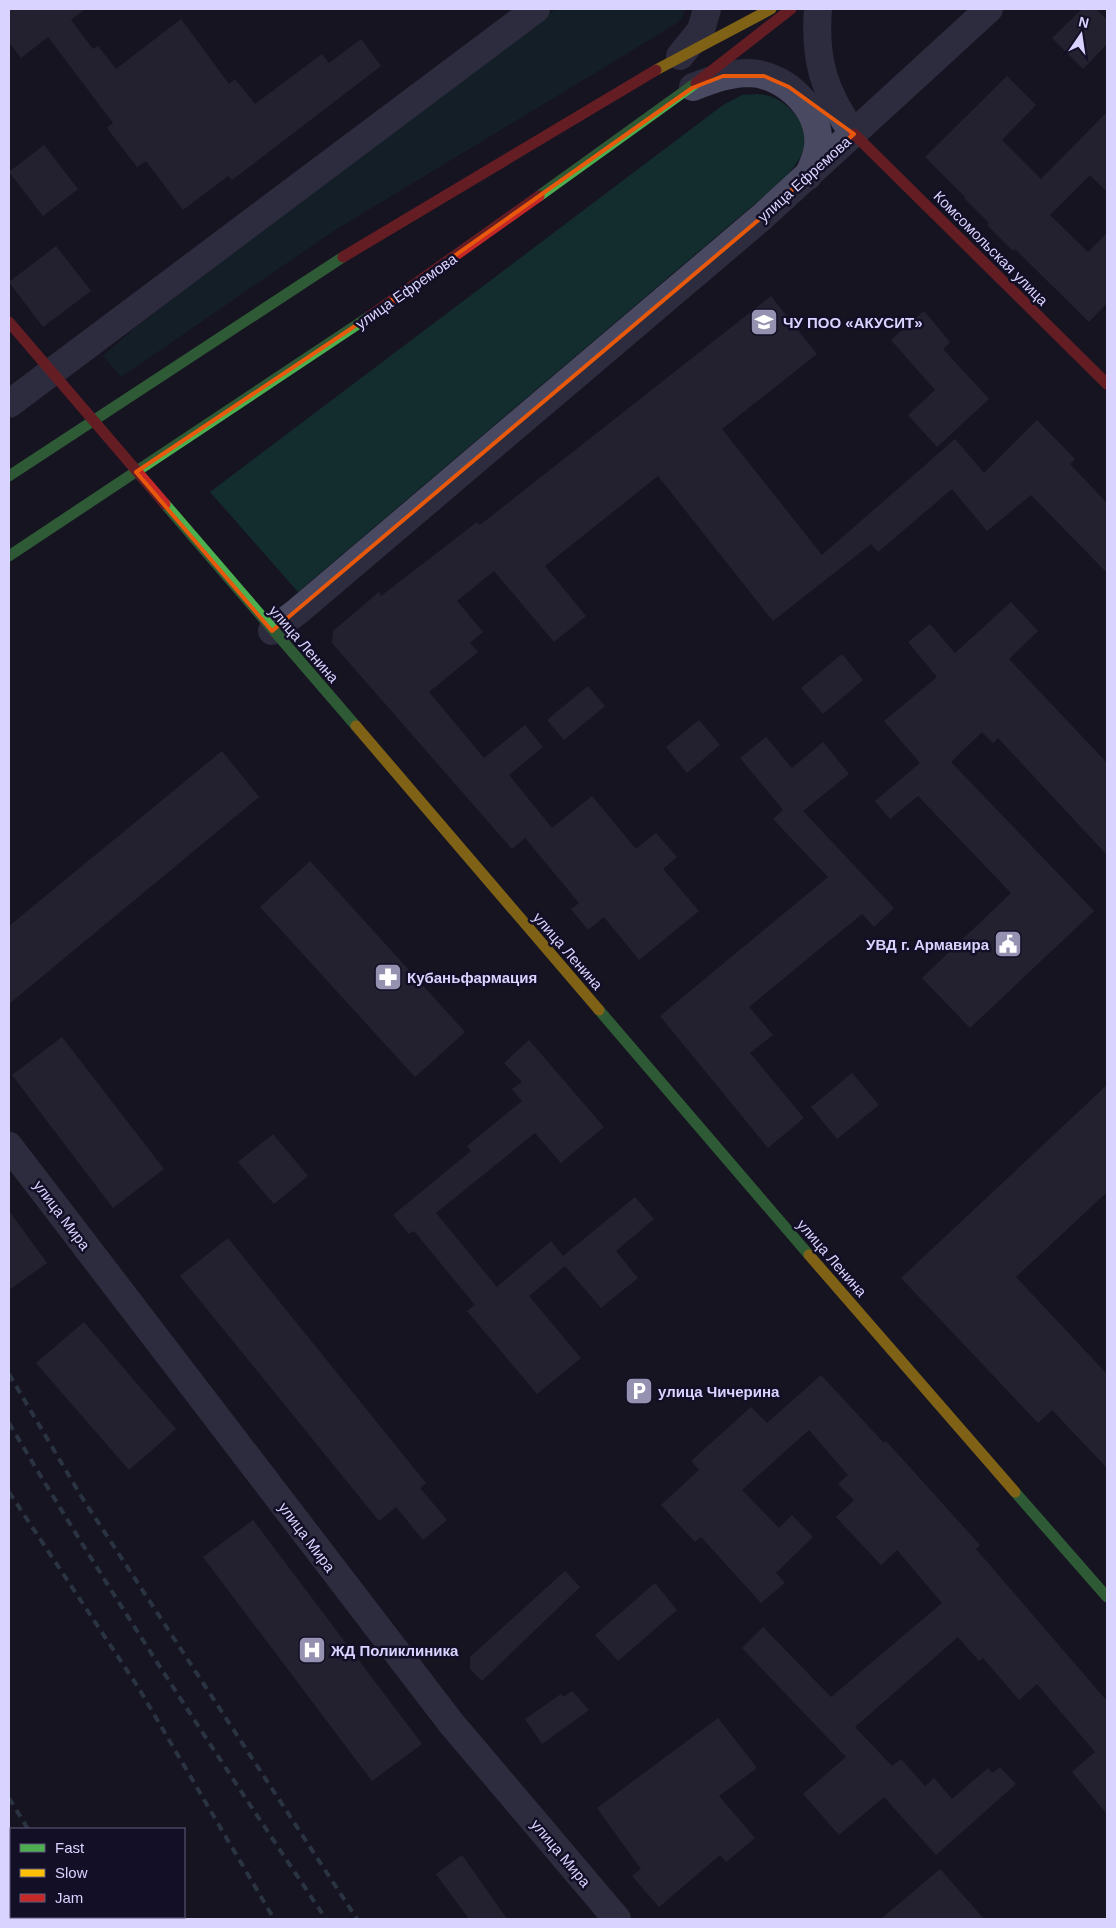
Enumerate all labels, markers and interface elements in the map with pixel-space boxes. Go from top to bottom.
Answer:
north arrow [1056,10,1106,60]
text: N [1077,13,1091,31]
street label: улица Ефремова [754,132,854,225]
street label: Комсомольская улица [930,187,1052,309]
street label: улица Ефремова [352,249,460,332]
school or university icon: ЧУ ПОО «АКУСИТ» [749,307,779,337]
place label: ЧУ ПОО «АКУСИТ» [783,314,922,331]
street label: улица Ленина [266,602,343,687]
street label: улица Ленина [530,909,607,994]
public building icon: УВД г. Армавира [993,929,1023,959]
place label: УВД г. Армавира [866,936,990,953]
pharmacy icon: Кубаньфармация [373,962,403,992]
place label: Кубаньфармация [407,969,537,986]
street label: улица Мира [30,1177,94,1254]
street label: улица Ленина [794,1216,871,1301]
parking icon: улица Чичерина [624,1376,654,1406]
place label: улица Чичерина [658,1383,780,1400]
street label: улица Мира [275,1499,339,1576]
hospital icon: ЖД Поликлиника [297,1635,327,1665]
place label: ЖД Поликлиника [330,1642,459,1659]
street label: улица Мира [528,1816,595,1891]
legend [10,1828,185,1918]
text: Fast [55,1839,85,1856]
text: Slow [55,1864,88,1881]
text: Jam [55,1889,83,1906]

